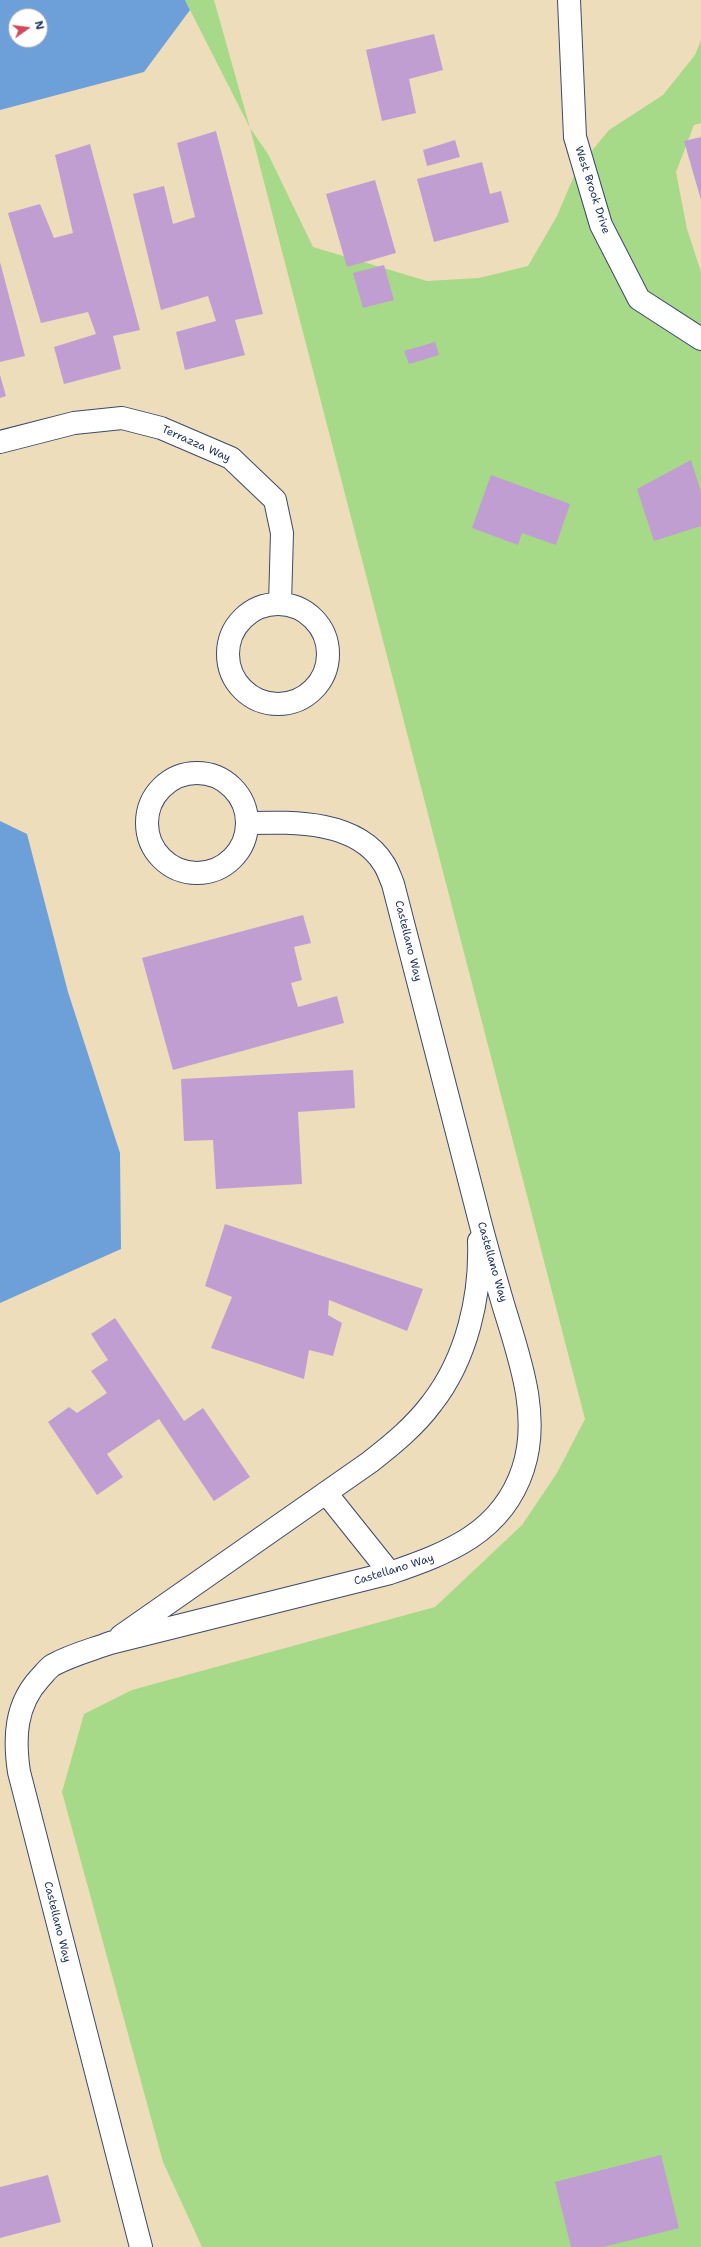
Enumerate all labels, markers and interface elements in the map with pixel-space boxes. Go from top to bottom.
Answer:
north arrow [8,8,48,48]
text: N [31,19,47,31]
street label: West Brook Drive [572,145,612,235]
street label: Terrazza Way [160,423,232,465]
street label: Castellano Way [392,899,424,983]
street label: Castellano Way [474,1220,510,1304]
street label: Castellano Way [352,1552,436,1588]
street label: Castellano Way [41,1880,73,1964]

